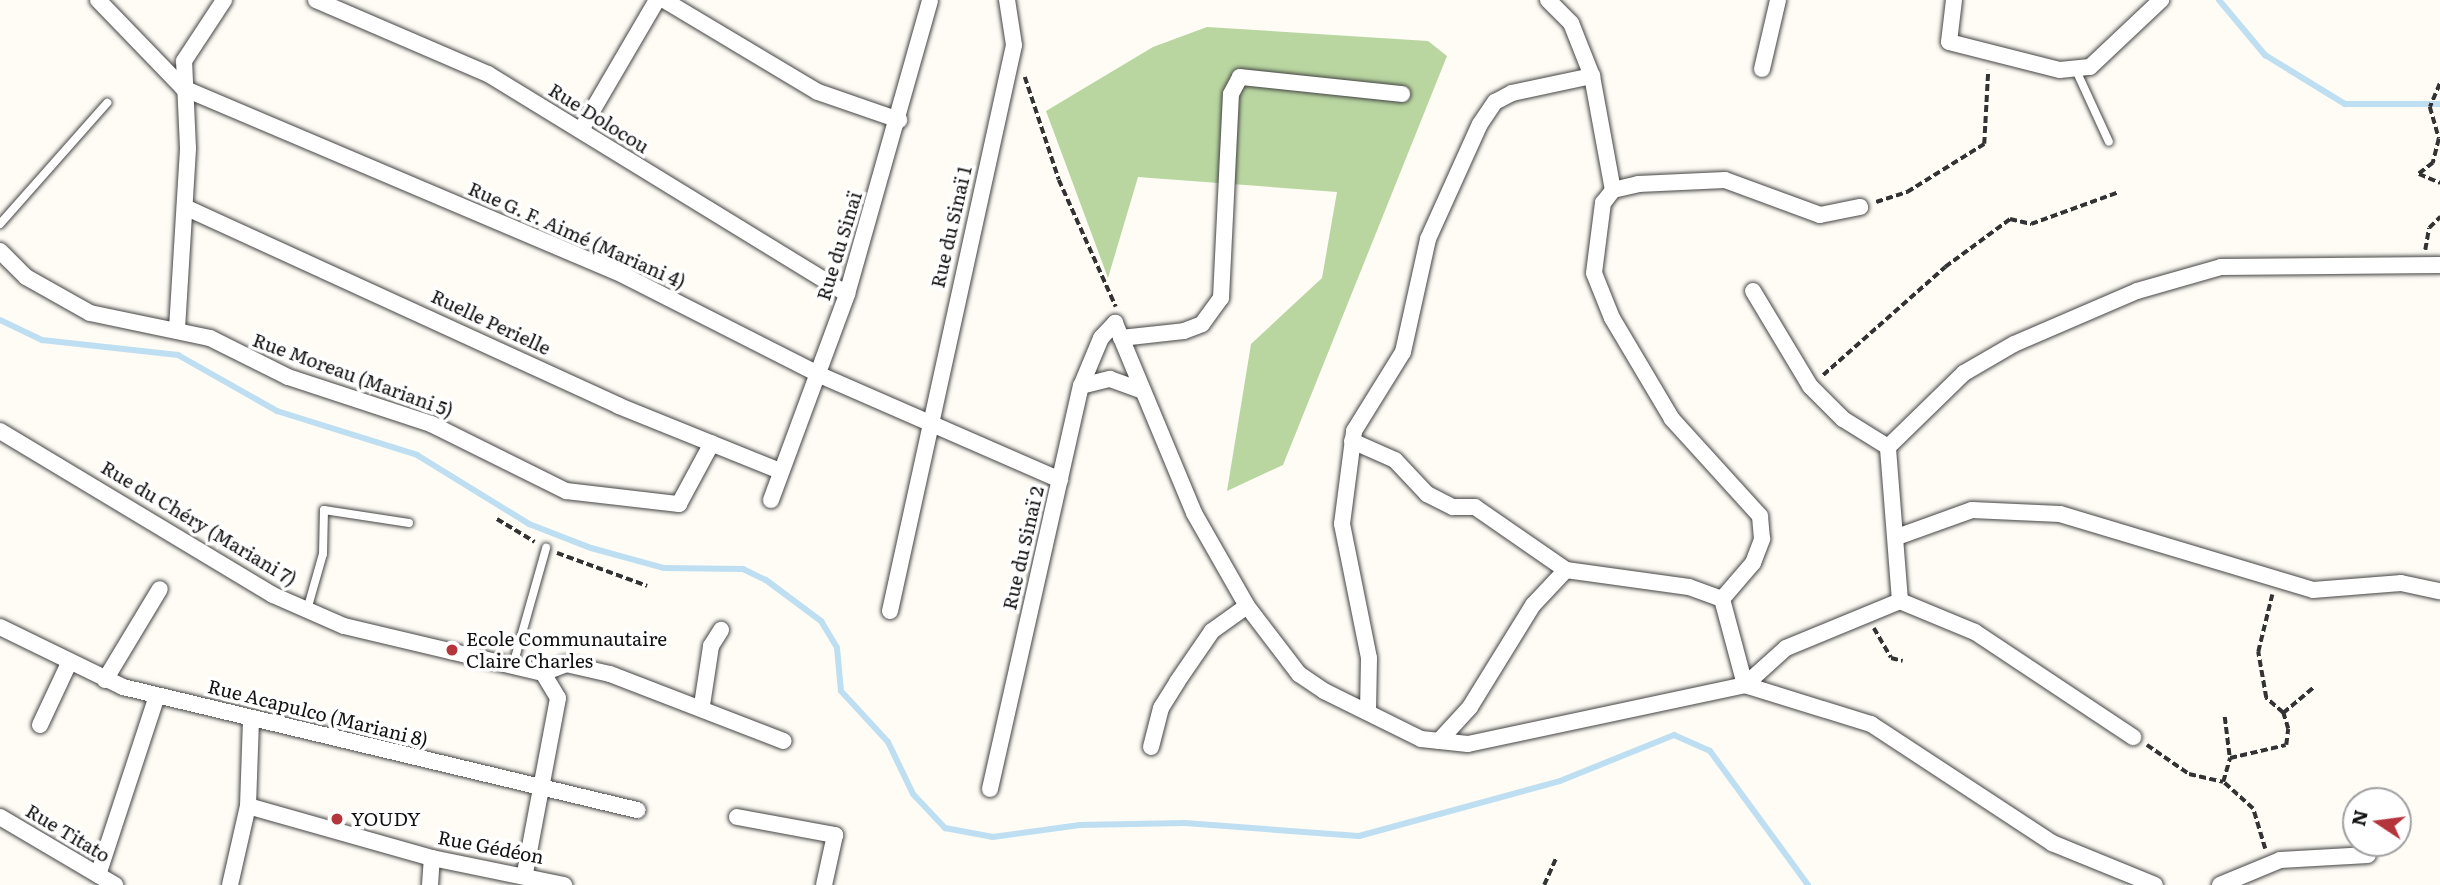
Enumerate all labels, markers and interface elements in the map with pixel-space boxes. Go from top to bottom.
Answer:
street label: Rue Dolocou [545,78,653,158]
street label: Rue du Sinaï 1 [926,164,976,290]
street label: Rue G. F. Aimé (Mariani 4) [465,177,689,293]
street label: Rue du Sinaï [812,189,866,303]
street label: Ruelle Perielle [428,284,554,360]
street label: Rue Moreau (Mariani 5) [250,328,456,422]
street label: Rue du Chéry (Mariani 7) [97,456,301,590]
street label: Rue du Sinaï 2 [998,484,1048,612]
place label: Ecole Communautaire Claire Charles [466,628,667,672]
marker: Ecole Communautaire Claire Charles [444,642,460,658]
street label: Rue Acapulco (Mariani 8) [206,675,430,751]
north arrow [2342,787,2412,857]
street label: Rue Titato [22,799,114,867]
text: N [2343,807,2374,829]
place label: YOUDY [351,808,421,830]
marker: YOUDY [329,811,345,827]
street label: Rue Gédéon [436,826,546,868]

